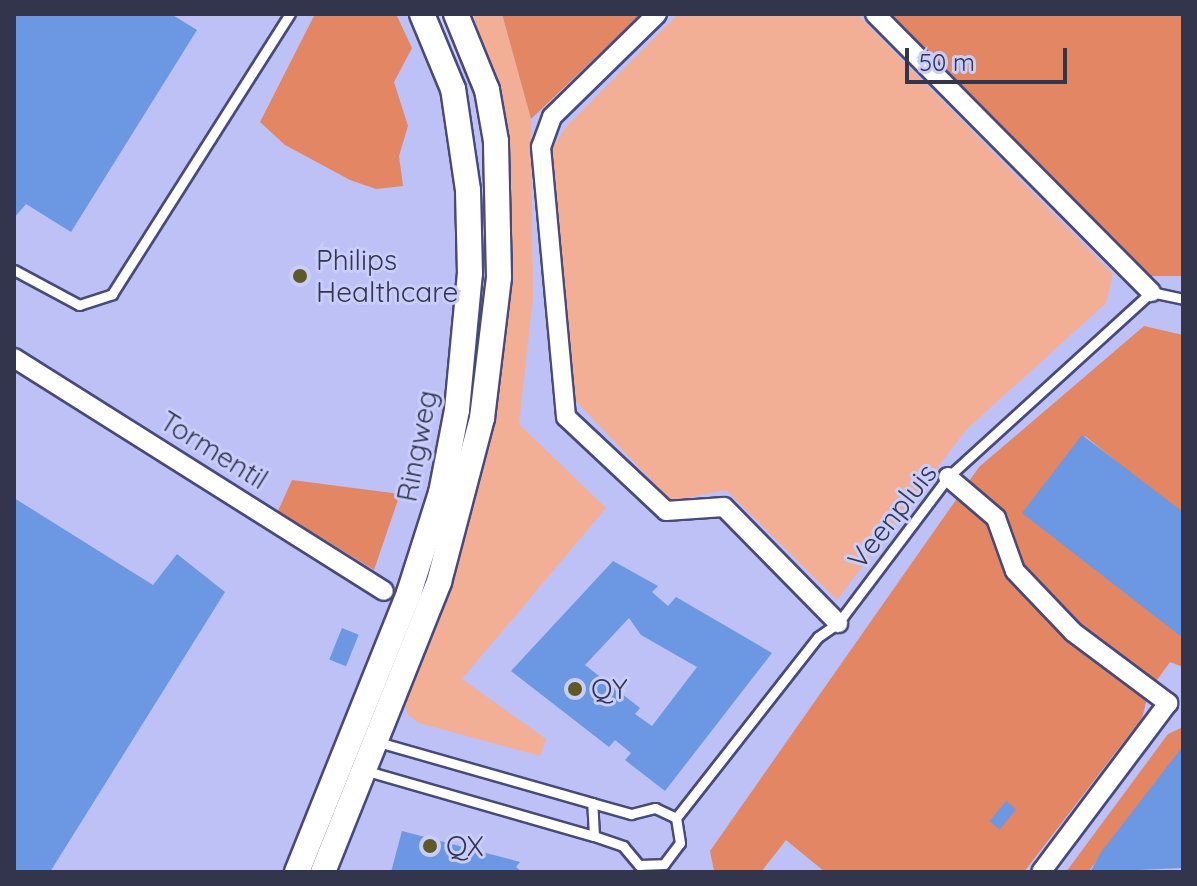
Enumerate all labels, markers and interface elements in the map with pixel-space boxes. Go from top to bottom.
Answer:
scale bar [909,32,1071,82]
text: 50 m [919,47,975,77]
place label: Philips Healthcare [316,243,458,309]
marker: Philips Healthcare [291,267,309,285]
street label: Ringweg [390,388,444,504]
street label: Tormentil [154,404,274,496]
street label: Veenpluis [841,457,943,575]
place label: QY [591,672,628,706]
marker: QY [566,680,584,698]
place label: QX [446,829,484,863]
marker: QX [421,837,439,855]

